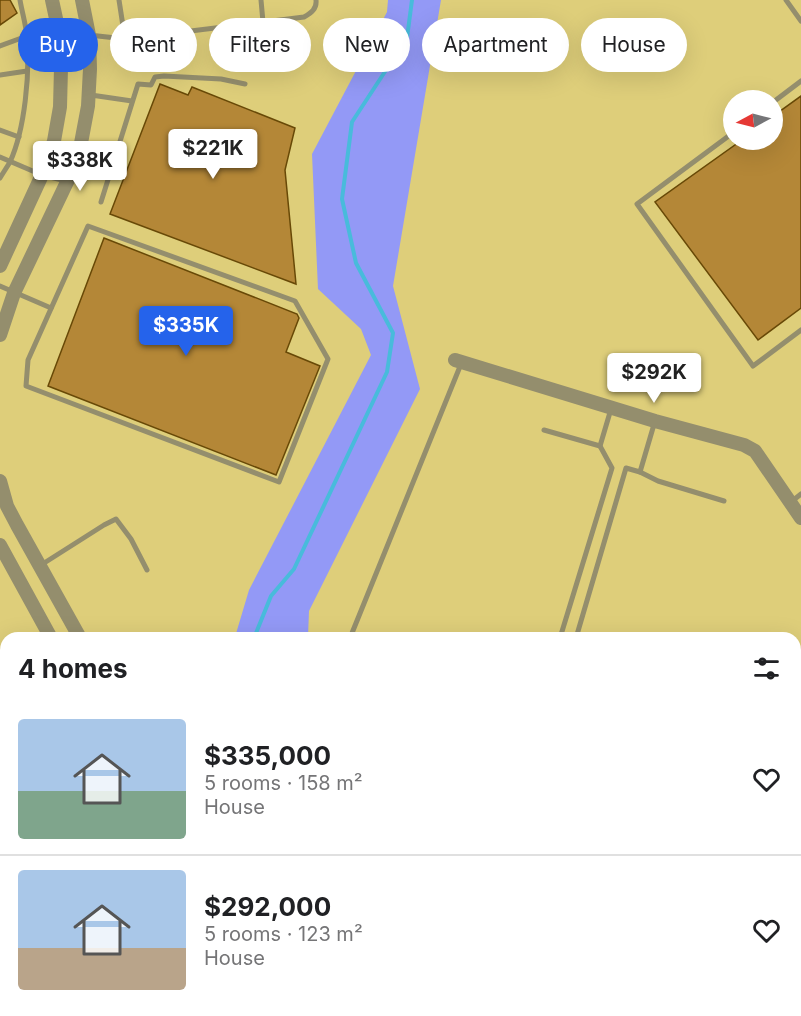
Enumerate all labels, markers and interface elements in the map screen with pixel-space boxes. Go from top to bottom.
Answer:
chip: Buy [18,18,98,72]
chip: Rent [110,18,197,72]
chip: Filters [209,18,311,72]
chip: New [323,18,410,72]
chip: Apartment [422,18,569,72]
chip: House [581,18,687,72]
north arrow [723,90,783,150]
map controls [723,90,783,150]
pin: $221K [171,129,255,180]
text: $221K [182,136,244,160]
pin: $338K [38,141,122,192]
text: $338K [47,148,113,172]
pin: $335K [144,306,228,357]
text: $335K [153,313,219,337]
pin: $292K [612,353,696,404]
text: $292K [621,360,687,384]
icon: filters [750,652,783,685]
text: 4 homes [18,653,128,684]
text: $335,000 [204,740,331,771]
icon: home [66,743,138,815]
icon: heart [750,763,783,796]
text: 5 rooms · 158 m² [204,771,363,795]
text: House [204,795,265,819]
text: $292,000 [204,891,331,922]
icon: home [66,894,138,966]
icon: heart [750,914,783,947]
text: 5 rooms · 123 m² [204,922,363,946]
text: House [204,946,265,970]

